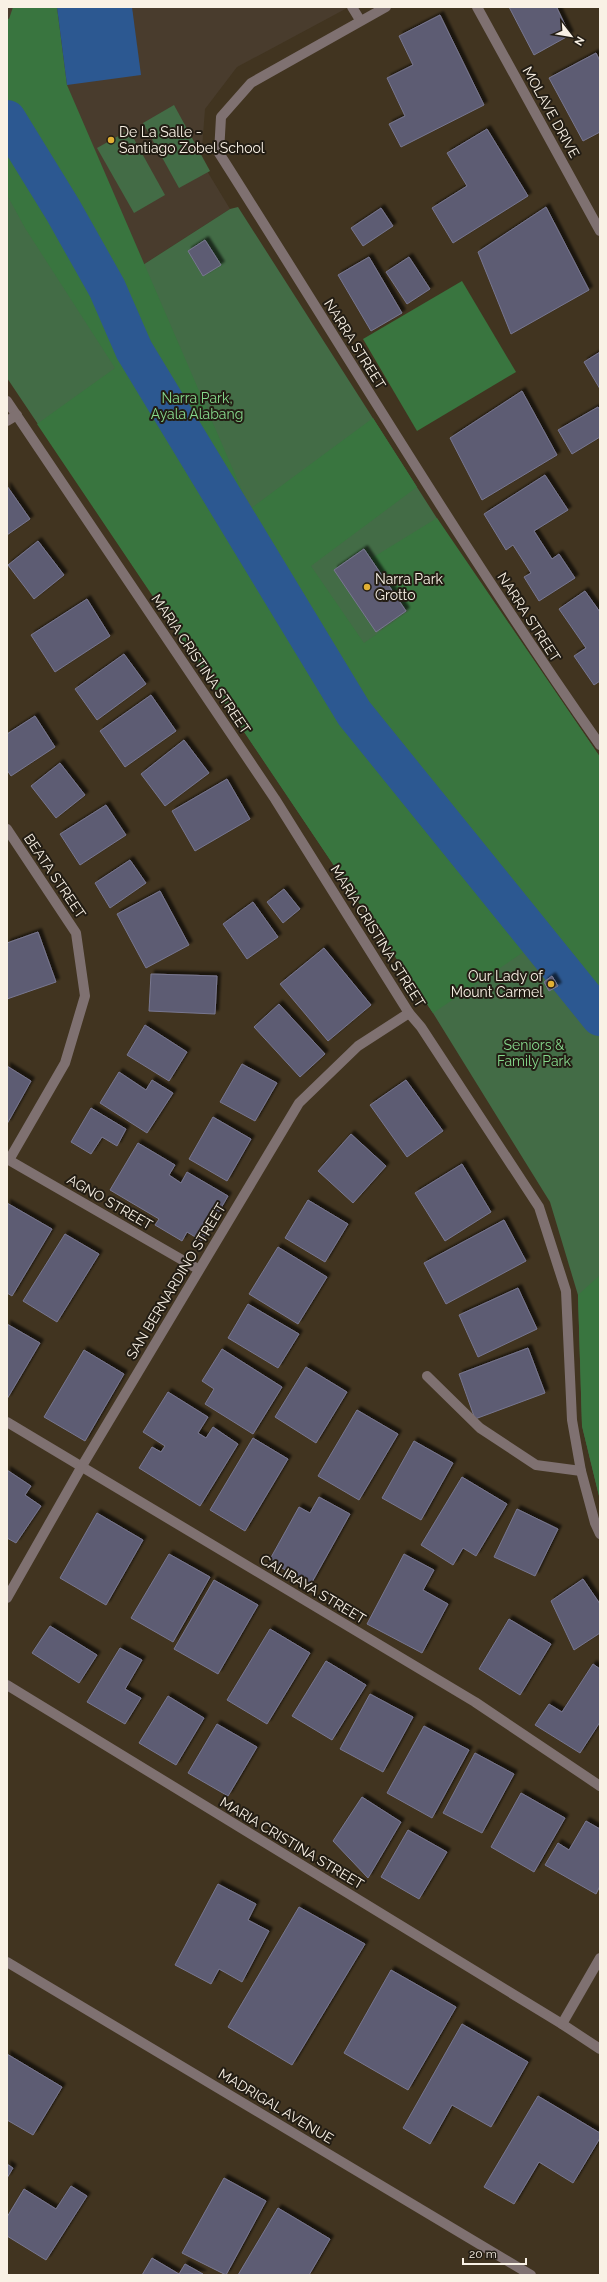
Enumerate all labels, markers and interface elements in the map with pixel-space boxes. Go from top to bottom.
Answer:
north arrow [551,16,591,56]
text: N [571,34,587,48]
street label: MOLAVE DRIVE [519,64,583,160]
place label: De La Salle - Santiago Zobel School [119,124,265,156]
marker: De La Salle - Santiago Zobel School [106,135,116,145]
street label: NARRA STREET [321,296,389,392]
park label: Narra Park, Ayala Alabang [151,390,243,422]
street label: NARRA STREET [494,570,564,665]
place label: Narra Park Grotto [375,571,444,603]
marker: Narra Park Grotto [362,582,372,592]
street label: MARIA CRISTINA STREET [148,591,254,737]
street label: BEATA STREET [21,831,89,922]
street label: MARIA CRISTINA STREET [328,862,429,1011]
place label: Our Lady of Mount Carmel [451,968,544,1000]
marker: Our Lady of Mount Carmel [546,979,556,989]
park label: Seniors & Family Park [497,1037,571,1069]
street label: AGNO STREET [65,1171,156,1233]
street label: SAN BERNARDINO STREET [123,1200,229,1362]
street label: CALIRAYA STREET [257,1551,369,1627]
street label: MARIA CRISTINA STREET [217,1794,367,1893]
street label: MADRIGAL AVENUE [216,2065,336,2147]
scale bar [463,2240,526,2266]
text: 20 m [469,2247,497,2261]

